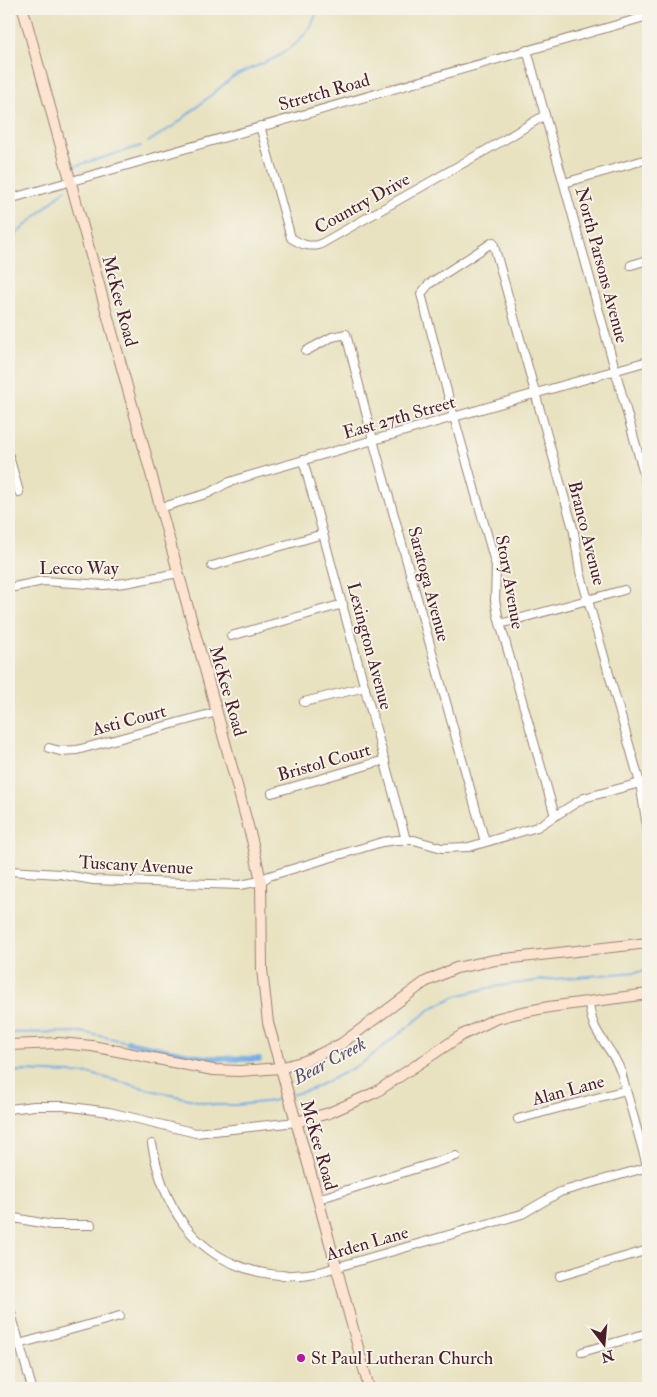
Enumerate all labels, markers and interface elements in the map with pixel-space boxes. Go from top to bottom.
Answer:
street label: Stretch Road [276,68,373,116]
street label: Country Drive [310,168,414,239]
street label: North Parsons Avenue [570,185,634,346]
street label: McKee Road [96,253,143,349]
street label: East 27th Street [340,390,458,445]
street label: Branco Avenue [562,479,611,588]
street label: Saratoga Avenue [402,524,455,645]
street label: Story Avenue [490,533,529,631]
street label: Lecco Way [39,557,120,580]
street label: Lexington Avenue [341,580,398,713]
street label: McKee Road [204,643,251,739]
street label: Asti Court [89,700,169,742]
street label: Bristol Court [275,738,374,787]
street label: Tuscany Avenue [78,851,194,880]
water label: Bear Creek [288,1032,370,1091]
street label: Alan Lane [529,1070,607,1111]
street label: McKee Road [295,1097,342,1193]
street label: Arden Lane [322,1221,411,1266]
north arrow [580,1320,630,1370]
text: N [599,1346,617,1366]
place label: St Paul Lutheran Church [311,1347,494,1370]
marker: St Paul Lutheran Church [295,1352,307,1364]

